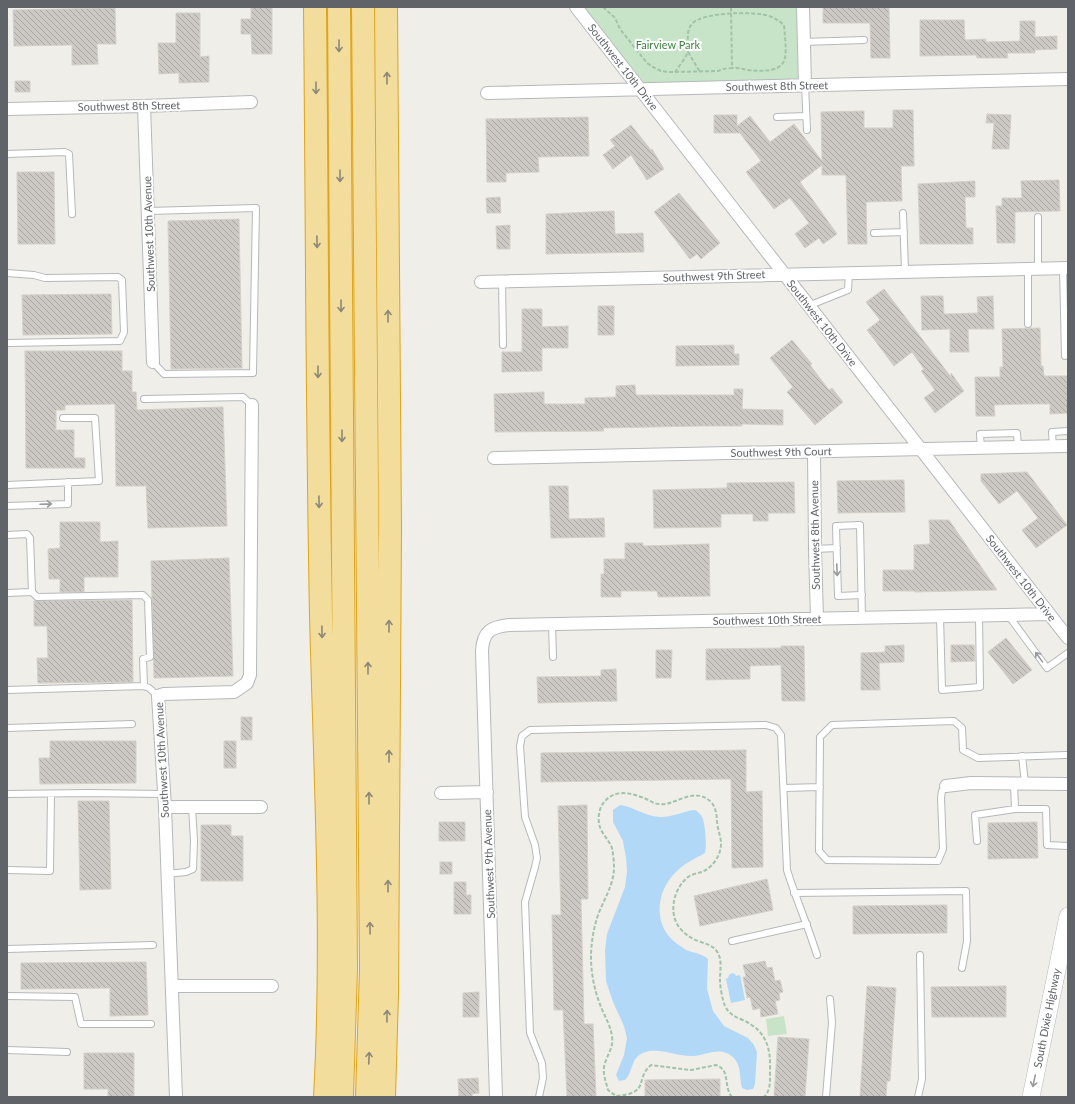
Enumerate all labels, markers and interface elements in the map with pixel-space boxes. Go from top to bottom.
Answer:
street label: Southwest 10th Drive [586,21,661,113]
park label: Fairview Park [636,38,701,51]
one-way arrow [335,39,343,52]
one-way arrow [383,72,391,85]
street label: Southwest 8th Street [726,78,828,93]
one-way arrow [312,81,320,94]
street label: Southwest 8th Street [78,98,180,113]
one-way arrow [336,169,344,182]
street label: Southwest 10th Avenue [140,176,157,292]
one-way arrow [313,235,321,248]
street label: Southwest 9th Street [663,267,765,284]
street label: Southwest 10th Drive [785,277,860,369]
one-way arrow [337,299,345,312]
one-way arrow [384,310,392,323]
one-way arrow [314,365,322,378]
one-way arrow [338,429,346,442]
street label: Southwest 9th Court [730,444,832,459]
street label: Southwest 8th Avenue [807,480,822,590]
one-way arrow [315,495,323,508]
one-way arrow [39,501,52,508]
street label: Southwest 10th Drive [984,532,1059,624]
one-way arrow [834,563,841,576]
street label: Southwest 10th Street [712,612,822,627]
one-way arrow [385,620,393,633]
one-way arrow [318,625,325,638]
one-way arrow [1035,652,1043,663]
one-way arrow [364,662,372,675]
street label: Southwest 10th Avenue [152,702,171,818]
one-way arrow [385,750,393,763]
one-way arrow [365,792,373,805]
street label: Southwest 9th Avenue [480,809,497,919]
one-way arrow [384,880,392,893]
one-way arrow [366,922,374,935]
street label: South Dixie Highway [1030,967,1063,1069]
one-way arrow [383,1010,391,1023]
one-way arrow [365,1052,372,1065]
one-way arrow [1030,1074,1038,1087]

